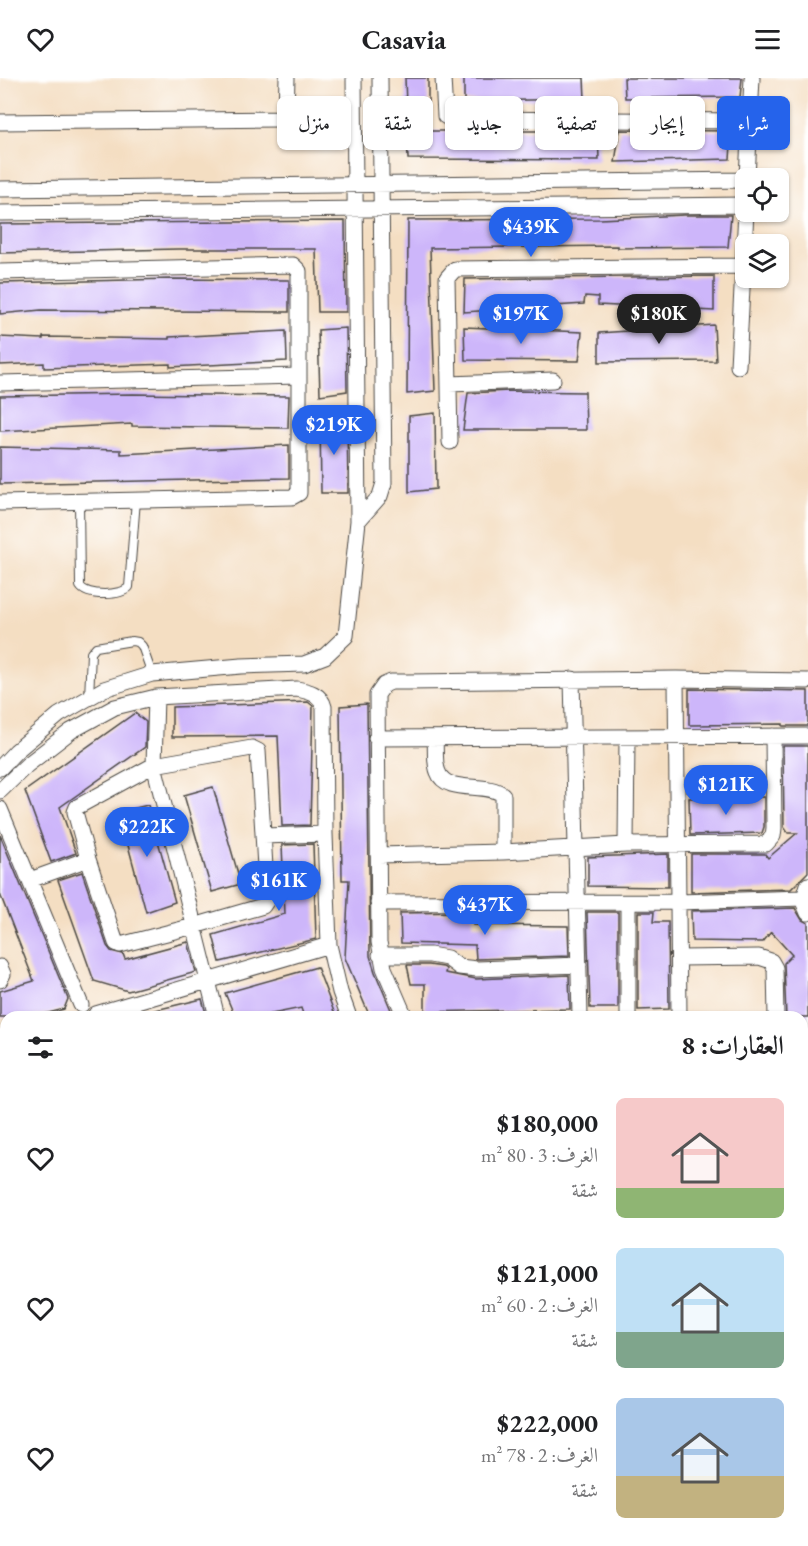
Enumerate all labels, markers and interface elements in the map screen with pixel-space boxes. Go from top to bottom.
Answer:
text: Casavia [362,22,446,57]
icon: heart [24,23,57,56]
icon: menu [751,23,784,56]
chip: منزل [277,96,351,150]
chip: شقة [363,96,433,150]
chip: جديد [445,96,523,150]
chip: تصفية [535,96,618,150]
chip: إيجار [630,96,705,150]
chip: شراء [717,96,790,150]
map controls [735,168,789,288]
button: locate [735,168,789,222]
pin: $439K [489,207,573,258]
text: $439K [503,213,559,239]
button: layers [735,234,789,288]
pin: $197K [479,294,563,345]
pin: $180K [617,294,701,345]
text: $197K [493,300,549,326]
text: $180K [631,300,687,326]
pin: $219K [292,405,376,456]
text: $219K [306,411,362,437]
pin: $121K [684,765,768,816]
text: $121K [698,771,754,797]
pin: $222K [105,807,189,858]
text: $222K [119,813,175,839]
pin: $161K [237,861,321,912]
text: $161K [251,867,307,893]
pin: $437K [443,885,527,936]
text: $437K [457,891,513,917]
text: العقارات: 8 [681,1028,784,1062]
icon: filters [24,1031,57,1064]
text: $180,000 [497,1106,598,1140]
icon: home [664,1122,736,1194]
icon: heart [24,1142,57,1175]
text: الغرف: 3 · 80 m² [481,1142,598,1168]
text: شقة [572,1177,598,1203]
text: $121,000 [497,1256,598,1290]
icon: home [664,1272,736,1344]
icon: heart [24,1292,57,1325]
text: الغرف: 2 · 60 m² [481,1292,598,1318]
text: شقة [572,1327,598,1353]
text: $222,000 [497,1406,598,1440]
icon: home [664,1422,736,1494]
icon: heart [24,1442,57,1475]
text: الغرف: 2 · 78 m² [481,1442,598,1468]
text: شقة [572,1477,598,1503]

